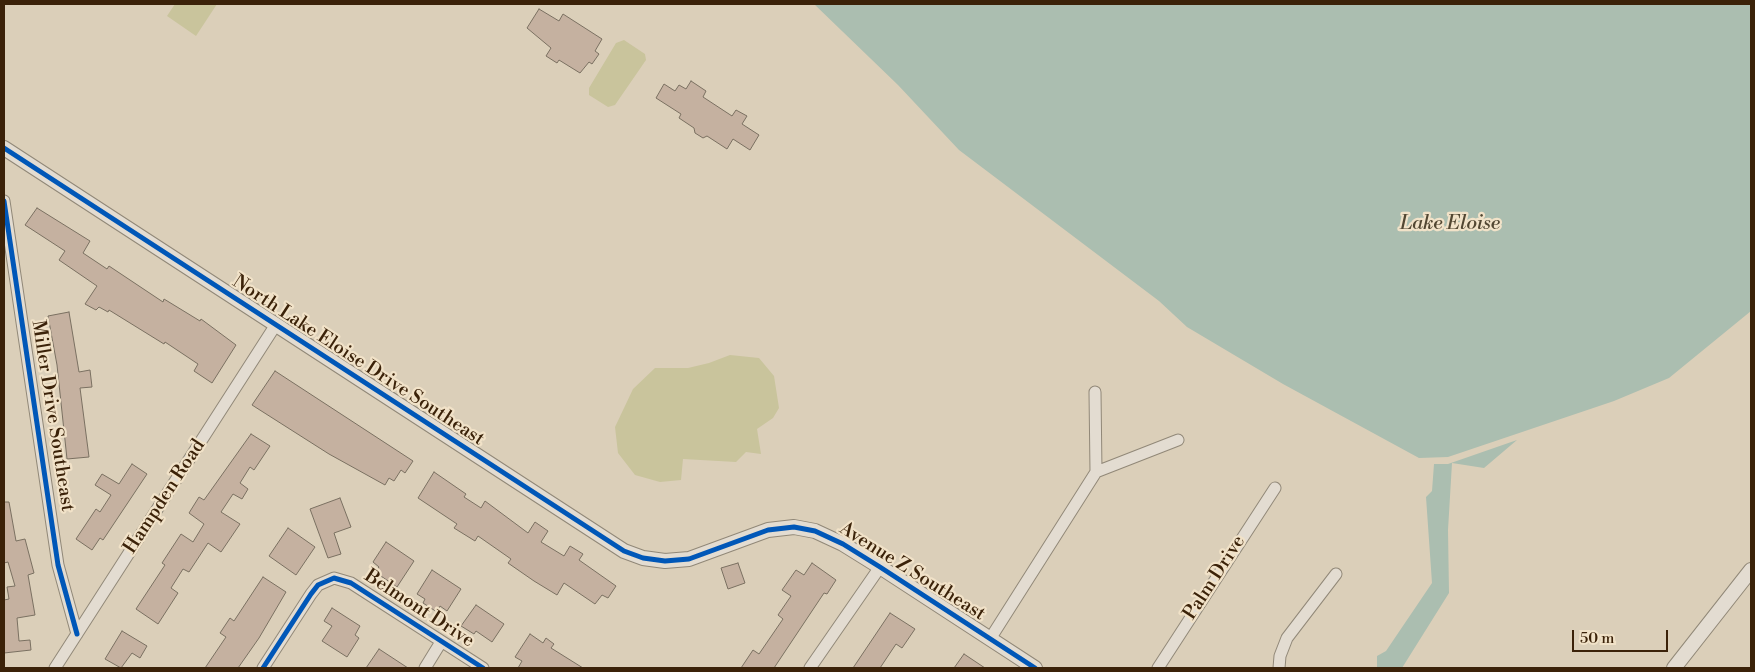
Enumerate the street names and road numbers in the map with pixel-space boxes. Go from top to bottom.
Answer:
street label: North Lake Eloise Drive Southeast [228,271,488,451]
street label: Miller Drive Southeast [26,319,78,513]
street label: Hampden Road [119,435,211,559]
street label: Avenue Z Southeast [835,518,989,626]
street label: Palm Drive [1179,531,1251,625]
street label: Belmont Drive [360,565,478,653]

